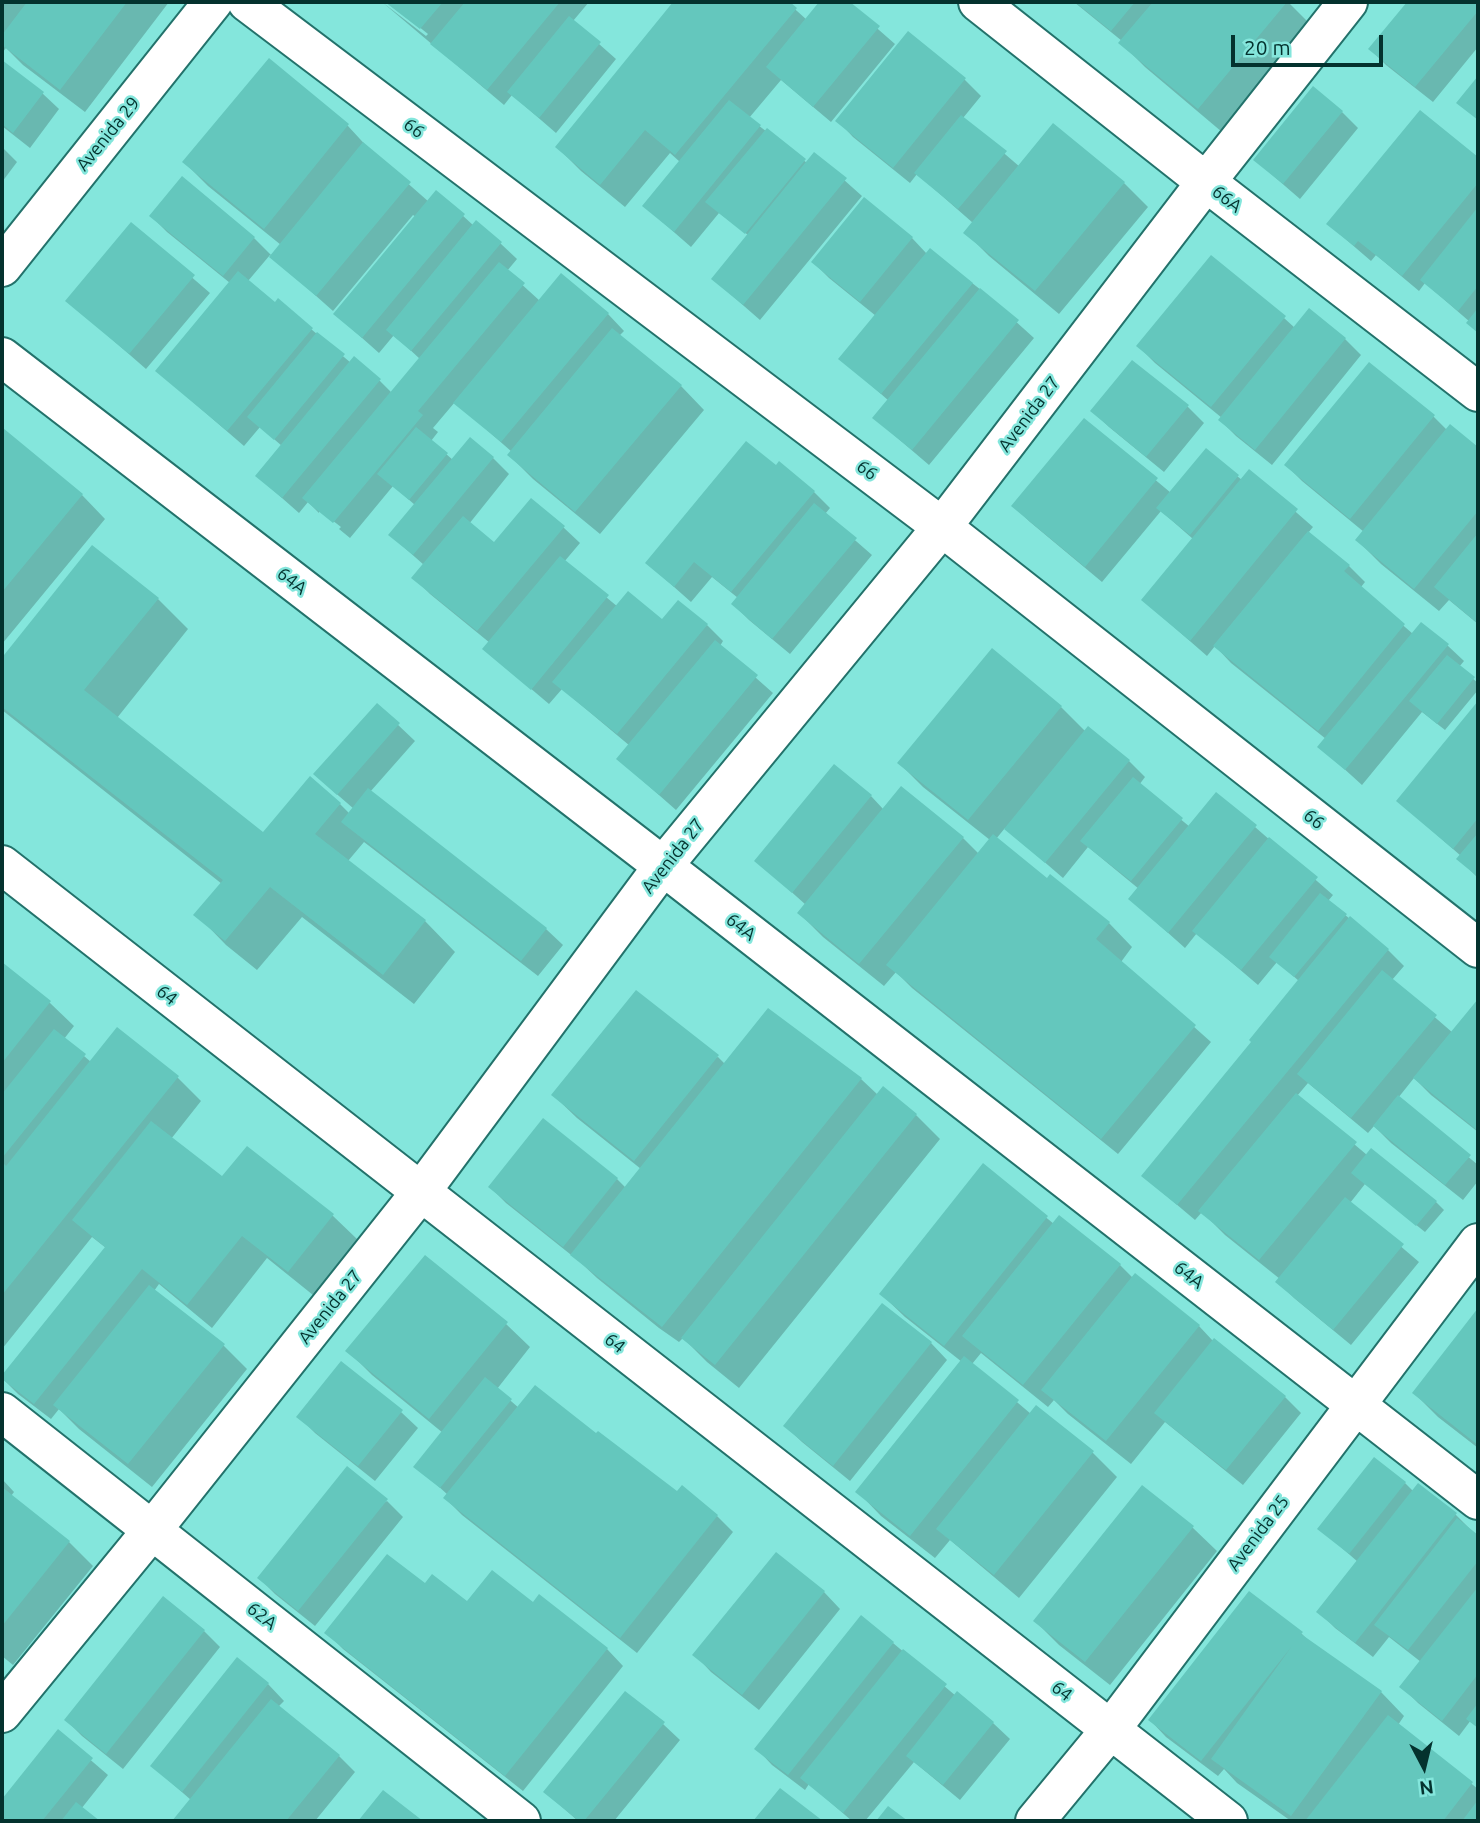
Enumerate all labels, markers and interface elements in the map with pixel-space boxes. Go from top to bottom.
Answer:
scale bar [1235,21,1387,65]
text: 20 m [1244,35,1291,59]
street label: Avenida 29 [72,93,144,175]
street label: 66 [399,113,429,143]
street label: 66A [1208,181,1246,217]
street label: Avenida 27 [994,372,1064,456]
street label: 66 [852,455,882,485]
street label: 64A [273,563,311,599]
street label: 66 [1299,804,1329,834]
street label: Avenida 27 [637,814,709,898]
street label: 64A [722,909,760,945]
street label: 64 [152,980,182,1010]
street label: 64A [1170,1257,1208,1293]
street label: Avenida 27 [294,1266,366,1348]
street label: 64 [600,1328,630,1358]
street label: Avenida 25 [1223,1491,1293,1575]
street label: 62A [243,1598,281,1634]
street label: 64 [1047,1676,1077,1706]
north arrow [1389,1732,1459,1802]
text: N [1418,1776,1435,1800]

